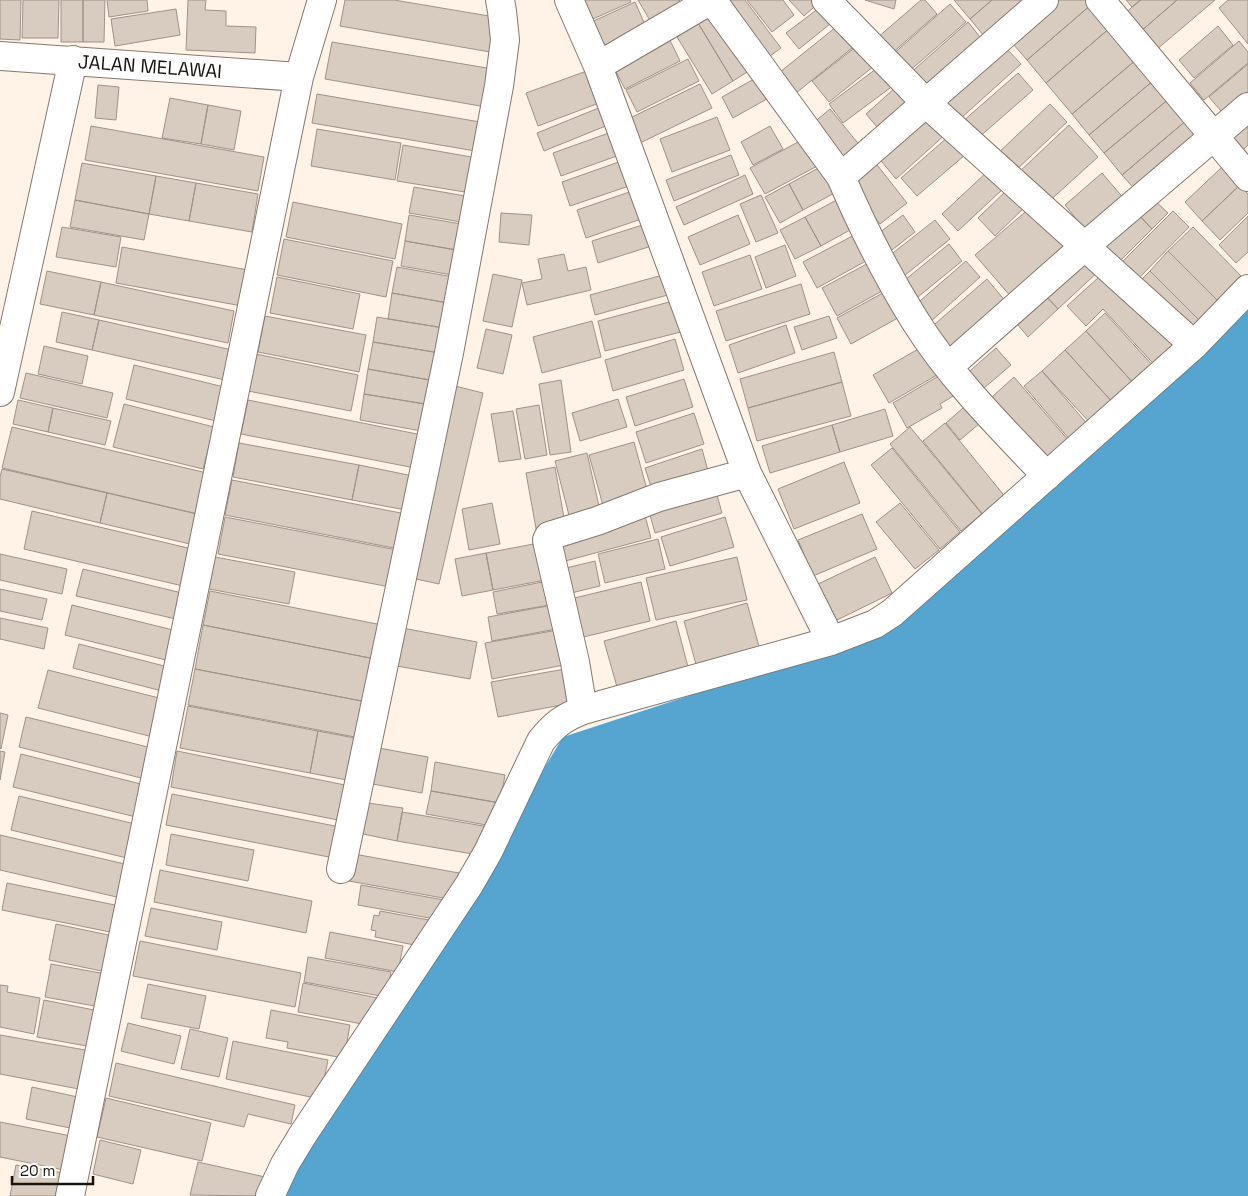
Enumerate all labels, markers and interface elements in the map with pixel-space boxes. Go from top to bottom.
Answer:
street label: JALAN MELAWAI [77,49,223,84]
scale bar [12,1154,94,1186]
text: 20 m [20,1161,55,1180]

